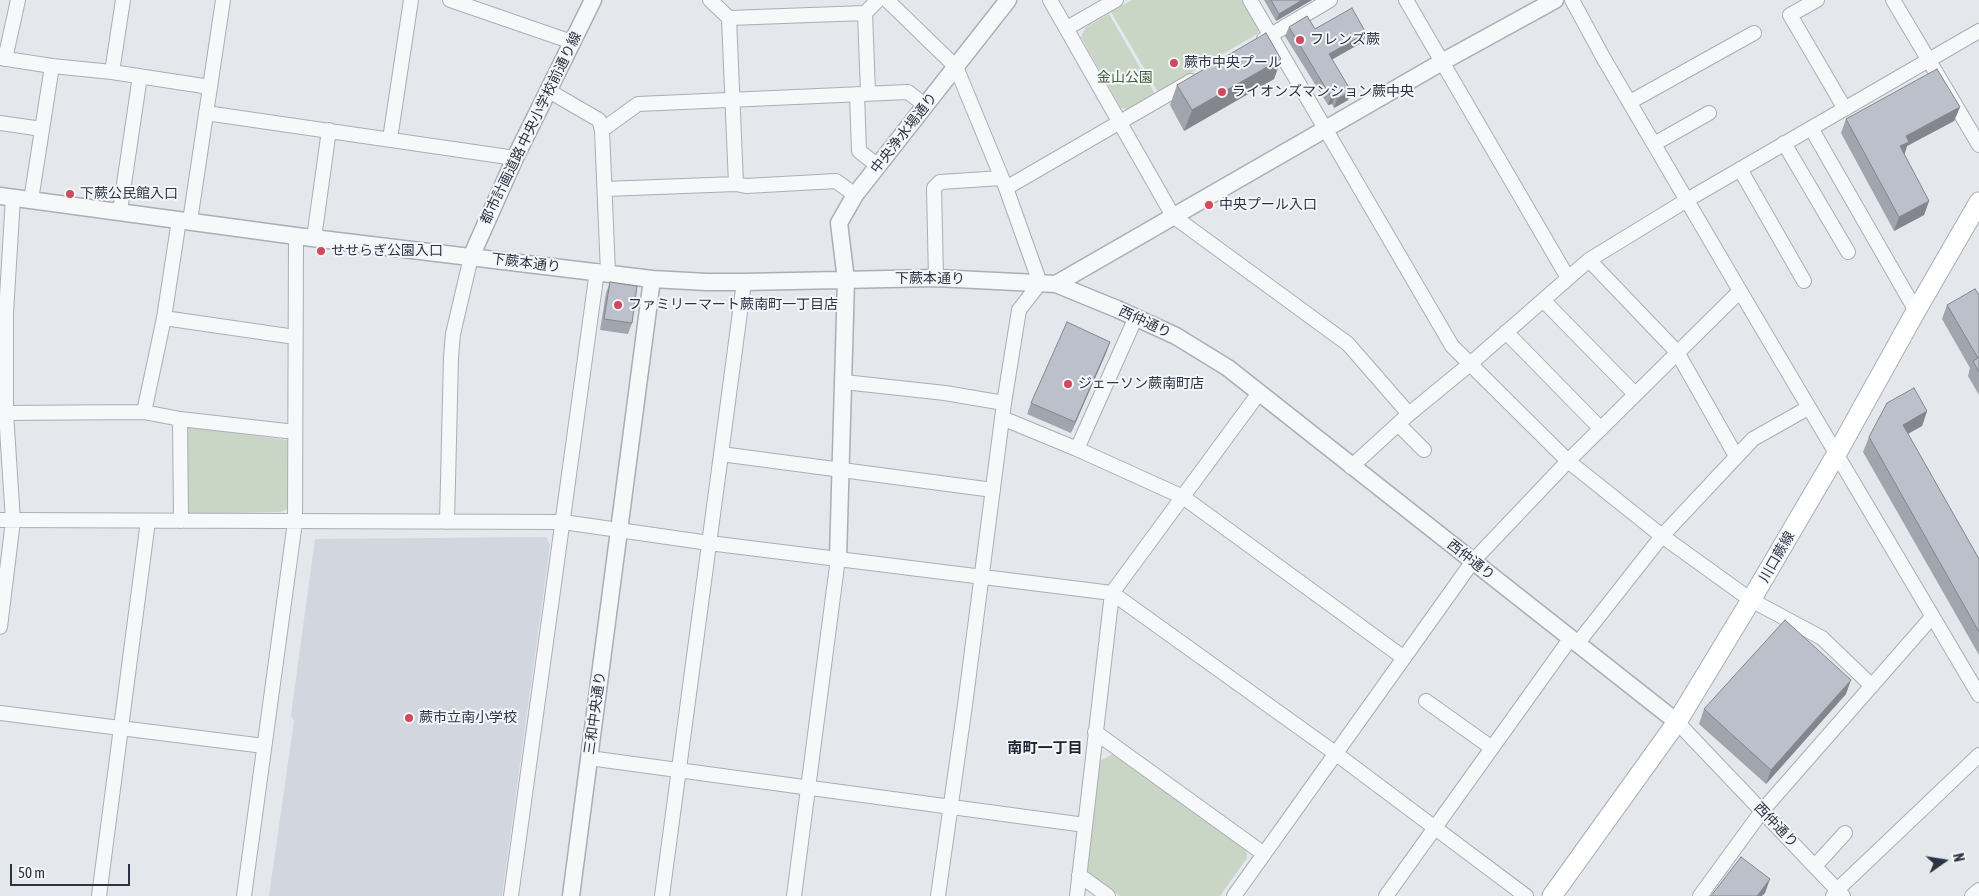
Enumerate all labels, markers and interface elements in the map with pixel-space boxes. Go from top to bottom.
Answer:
street label: 都市計画道路 中央小学校前通り線 [477,29,585,227]
place label: フレンズ蕨 [1310,32,1380,48]
marker: フレンズ蕨 [1294,34,1306,46]
place label: 蕨市中央プール [1184,55,1282,71]
marker: 蕨市中央プール [1168,57,1180,69]
park label: 金山公園 [1097,70,1153,86]
place label: ライオンズマンション蕨中央 [1232,84,1414,100]
marker: ライオンズマンション蕨中央 [1216,86,1228,98]
street label: 中央浄水場通り [867,89,941,177]
place label: 下蕨公民館入口 [80,186,178,202]
marker: 下蕨公民館入口 [64,188,76,200]
place label: 中央プール入口 [1219,197,1317,213]
marker: 中央プール入口 [1203,199,1215,211]
place label: せせらぎ公園入口 [331,243,443,259]
marker: せせらぎ公園入口 [315,245,327,257]
street label: 下蕨本通り [490,250,562,276]
street label: 下蕨本通り [895,271,965,287]
place label: ファミリーマート蕨南町一丁目店 [628,297,838,313]
marker: ファミリーマート蕨南町一丁目店 [612,299,624,311]
street label: 西仲通り [1116,303,1174,341]
place label: ジェーソン蕨南町店 [1078,376,1204,392]
marker: ジェーソン蕨南町店 [1062,378,1074,390]
street label: 川口蕨線 [1756,529,1798,585]
street label: 西仲通り [1444,536,1498,584]
street label: 三和中央通り [581,670,609,756]
place label: 蕨市立南小学校 [419,710,517,726]
marker: 蕨市立南小学校 [403,712,415,724]
district label: 南町一丁目 [1008,739,1082,757]
street label: 西仲通り [1751,799,1801,851]
north arrow [1919,836,1969,886]
text: N [1950,852,1967,863]
scale bar [12,854,132,886]
text: 50 m [18,864,45,881]

